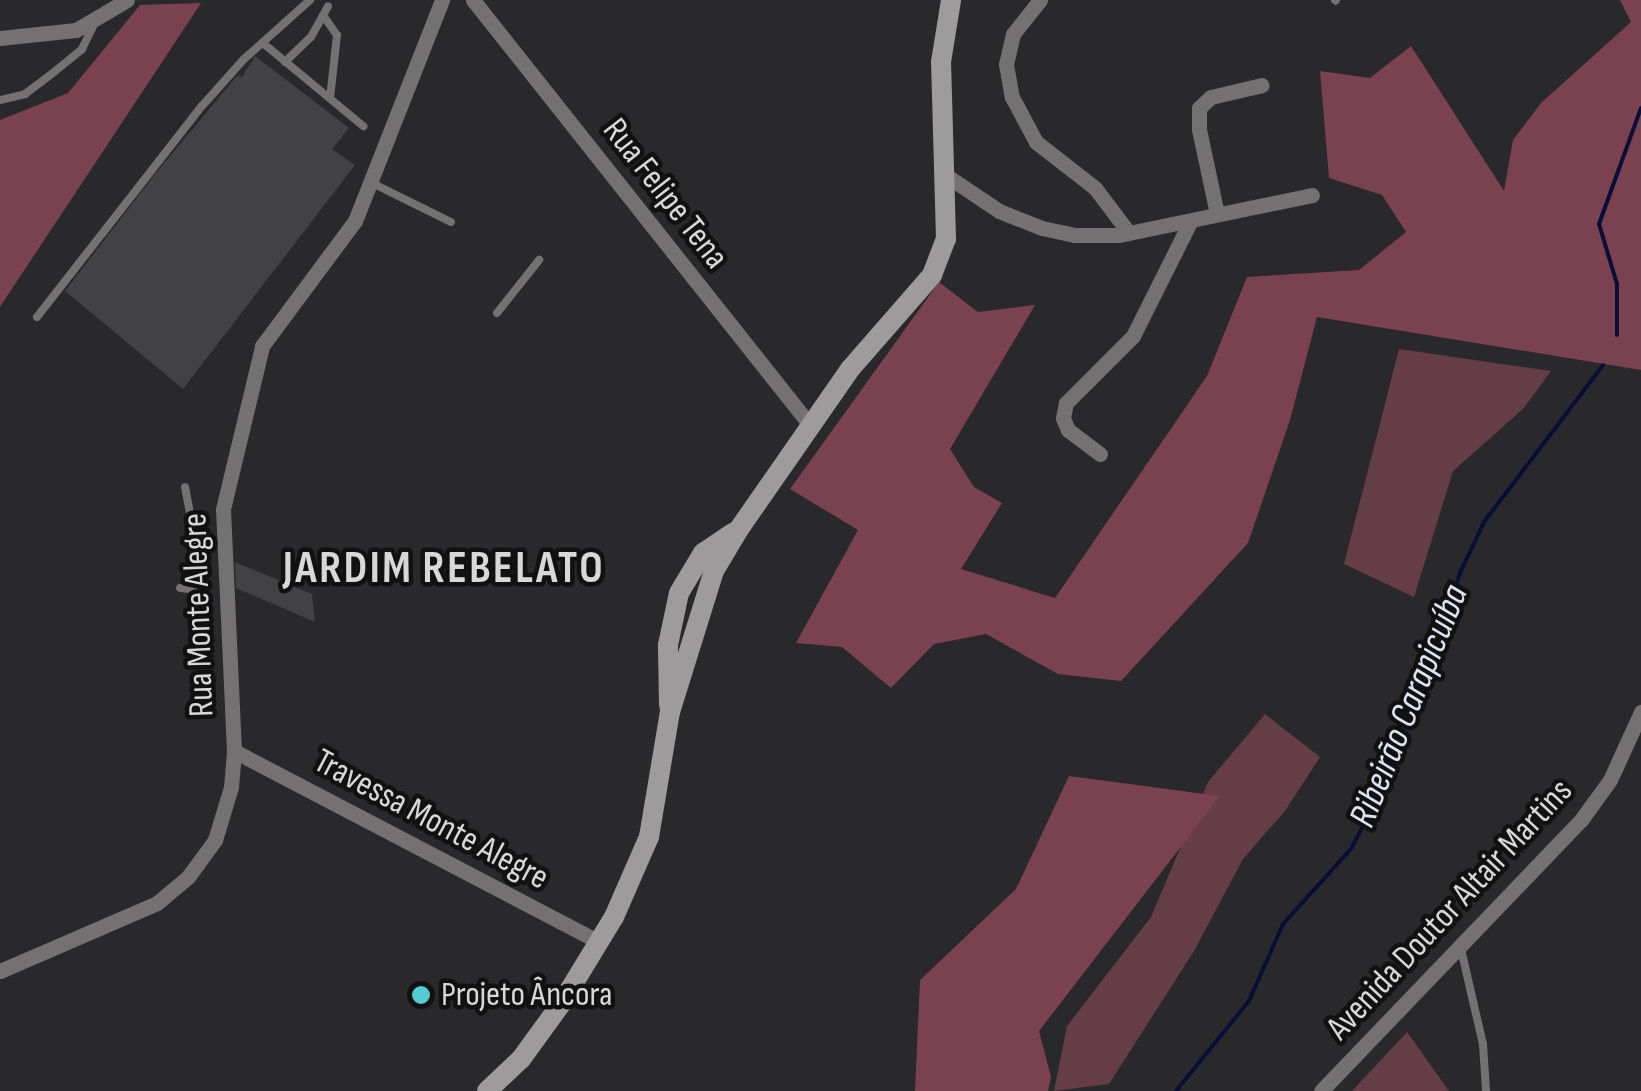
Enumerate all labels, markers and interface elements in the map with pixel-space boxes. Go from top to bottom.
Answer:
street label: Rua Felipe Tena [593,111,737,277]
street label: Rua Monte Alegre [174,512,224,718]
district label: JARDIM REBELATO [283,542,605,596]
water label: Ribeirão Carapicuíba [1340,578,1478,834]
street label: Travessa Monte Alegre [307,741,555,899]
street label: Avenida Doutor Altair Martins [1318,771,1582,1049]
place label: Projeto Âncora [441,974,612,1016]
marker: Projeto Âncora [410,984,432,1006]

